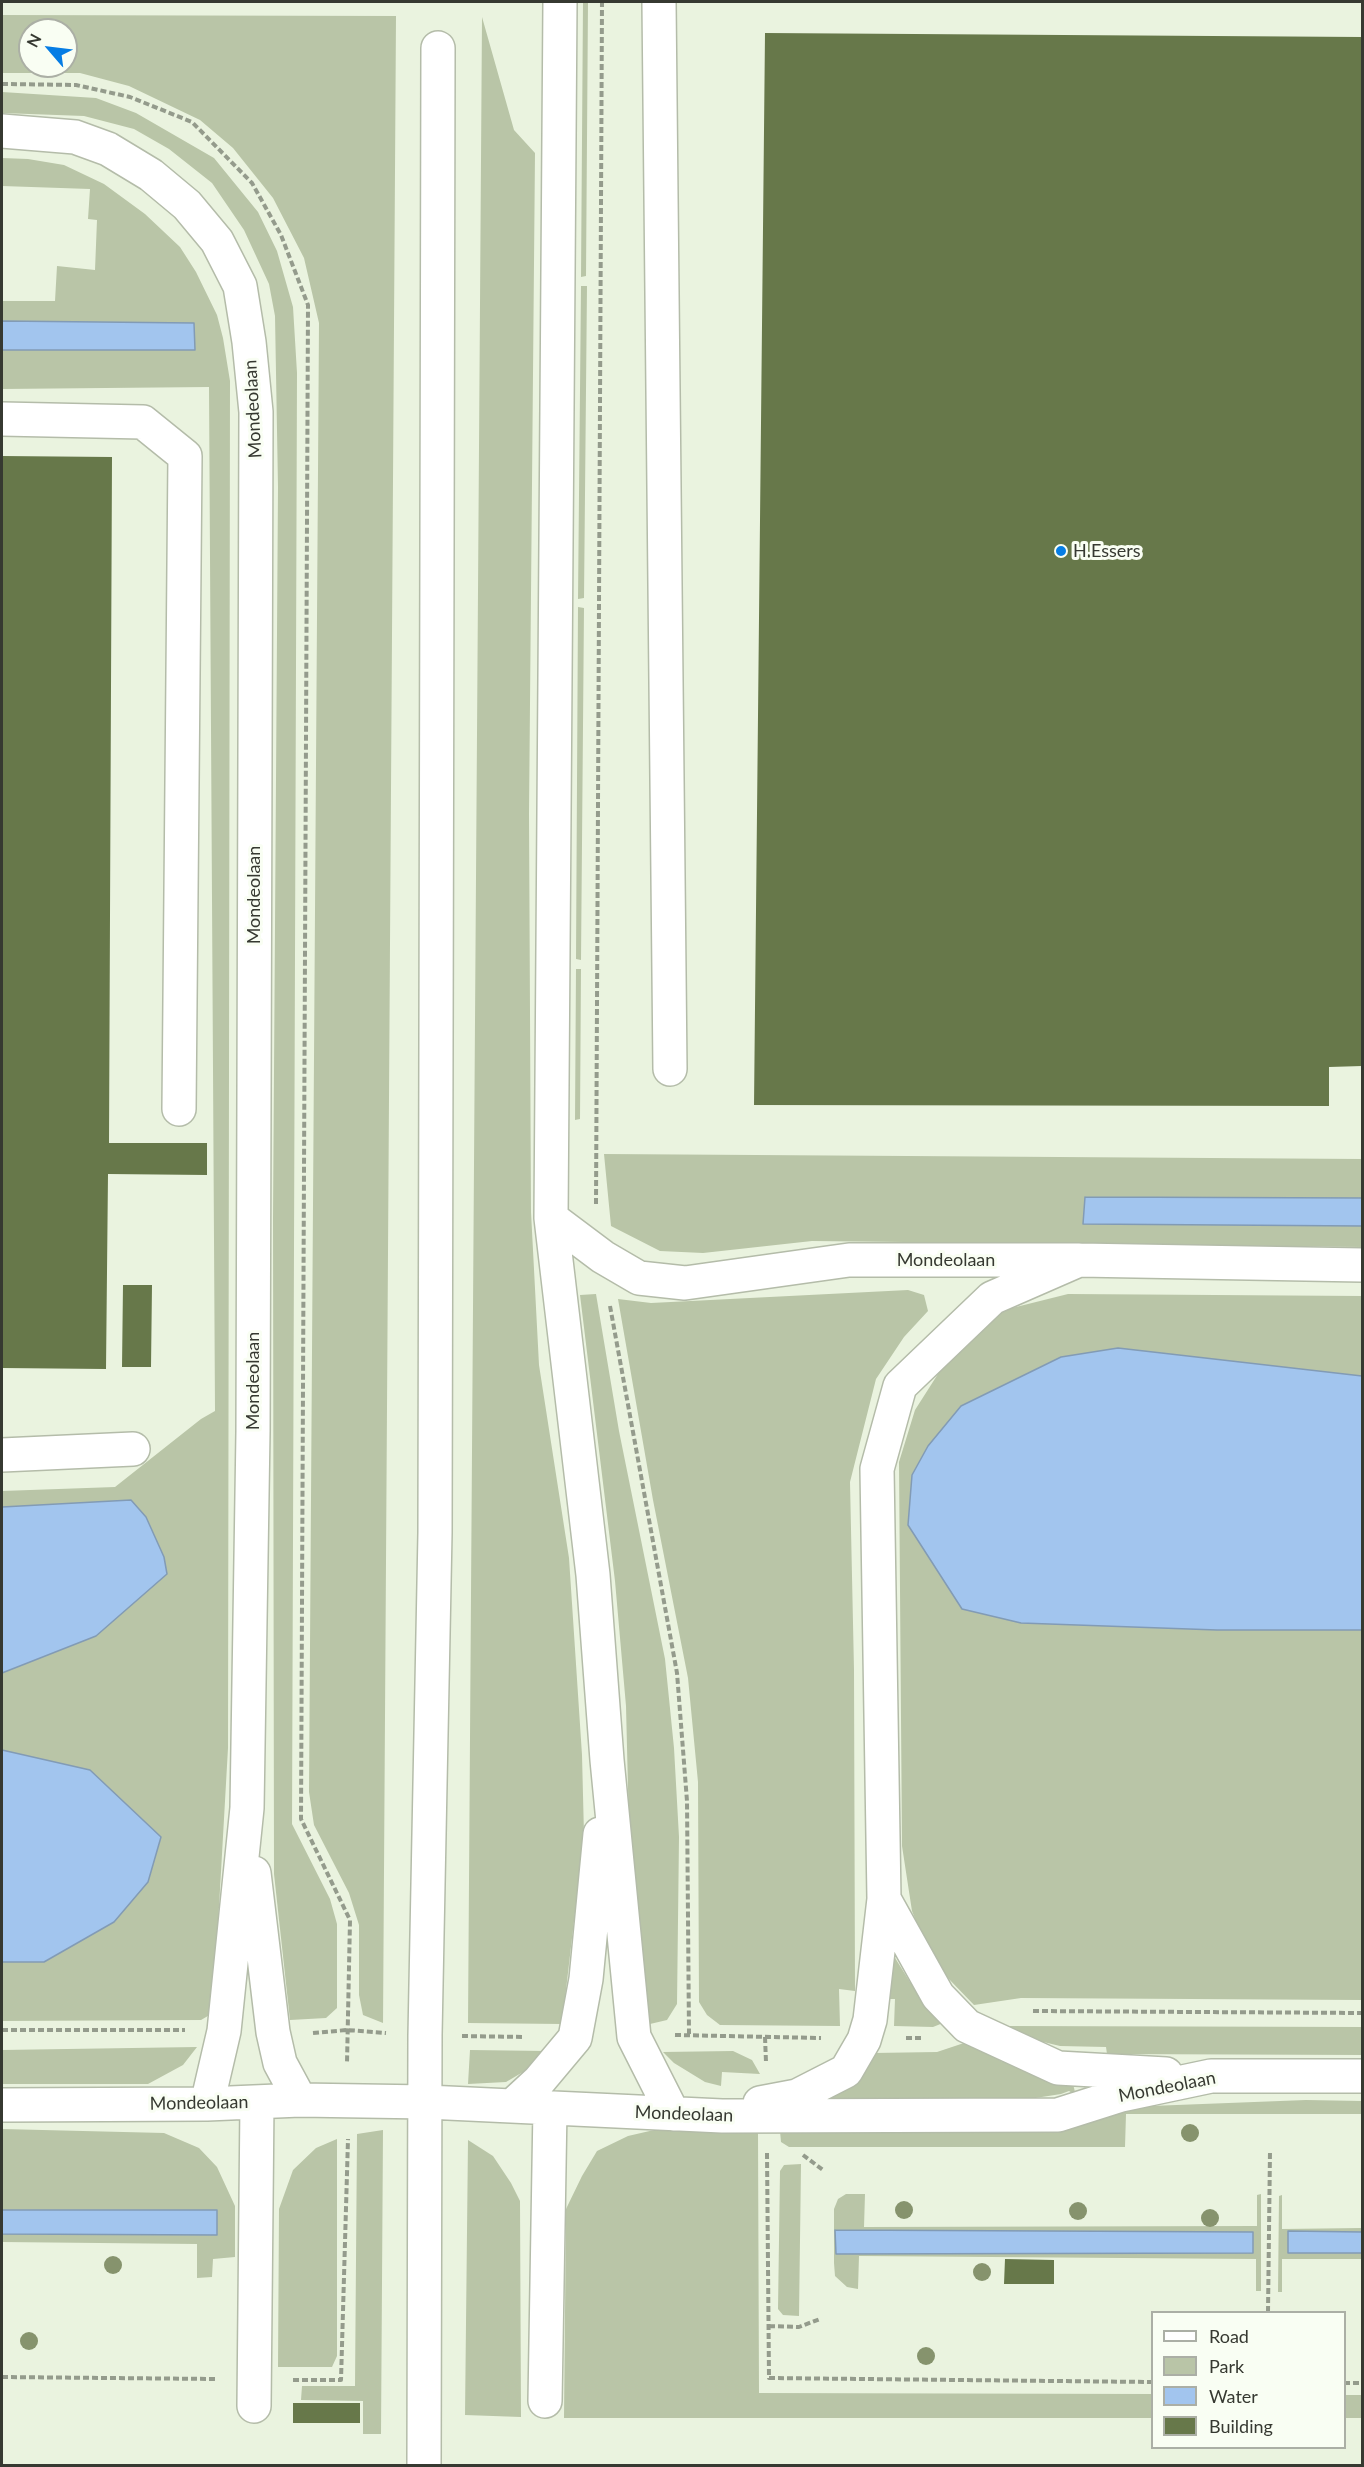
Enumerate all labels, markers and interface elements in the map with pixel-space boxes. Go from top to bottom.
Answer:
north arrow [18,18,78,78]
text: N [22,30,45,50]
street label: Mondeolaan [240,359,266,459]
place label: H.Essers [1073,540,1141,562]
marker: H.Essers [1054,544,1068,558]
street label: Mondeolaan [243,846,265,944]
street label: Mondeolaan [897,1249,995,1271]
street label: Mondeolaan [242,1332,264,1430]
street label: Mondeolaan [1117,2067,1217,2107]
street label: Mondeolaan [149,2091,249,2115]
street label: Mondeolaan [634,2101,734,2127]
legend [1151,2311,1346,2449]
text: Road [1209,2325,1249,2347]
text: Park [1209,2355,1244,2377]
text: Water [1209,2385,1258,2407]
text: Building [1209,2415,1273,2437]

